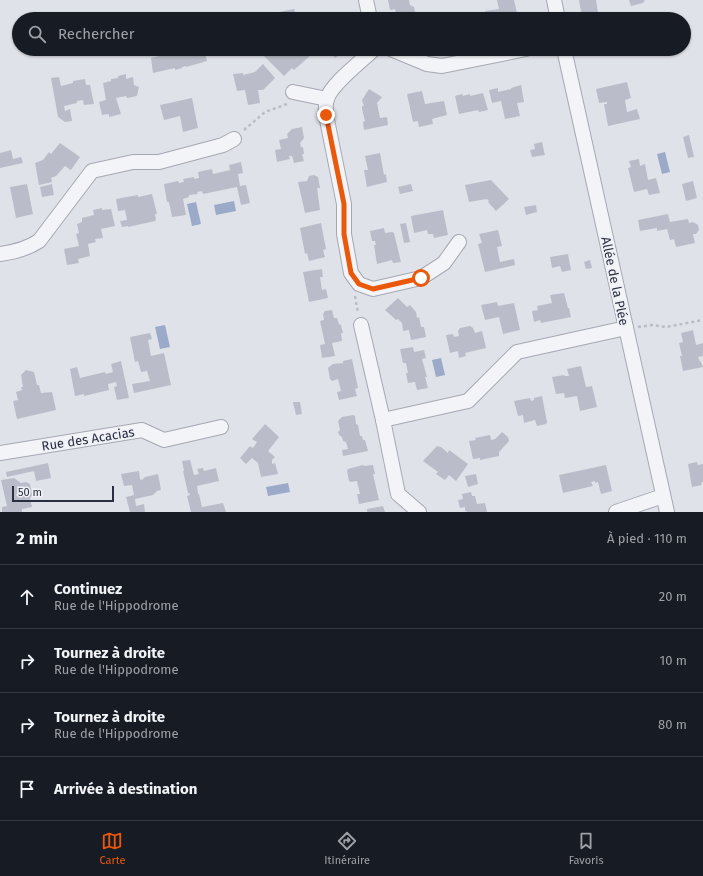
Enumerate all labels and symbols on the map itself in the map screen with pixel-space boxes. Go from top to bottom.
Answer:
route end [317,106,335,124]
street label: Allée de la Plée [598,235,632,327]
route start [412,269,430,287]
street label: Rue des Acacias [40,424,136,454]
scale bar [12,484,114,503]

